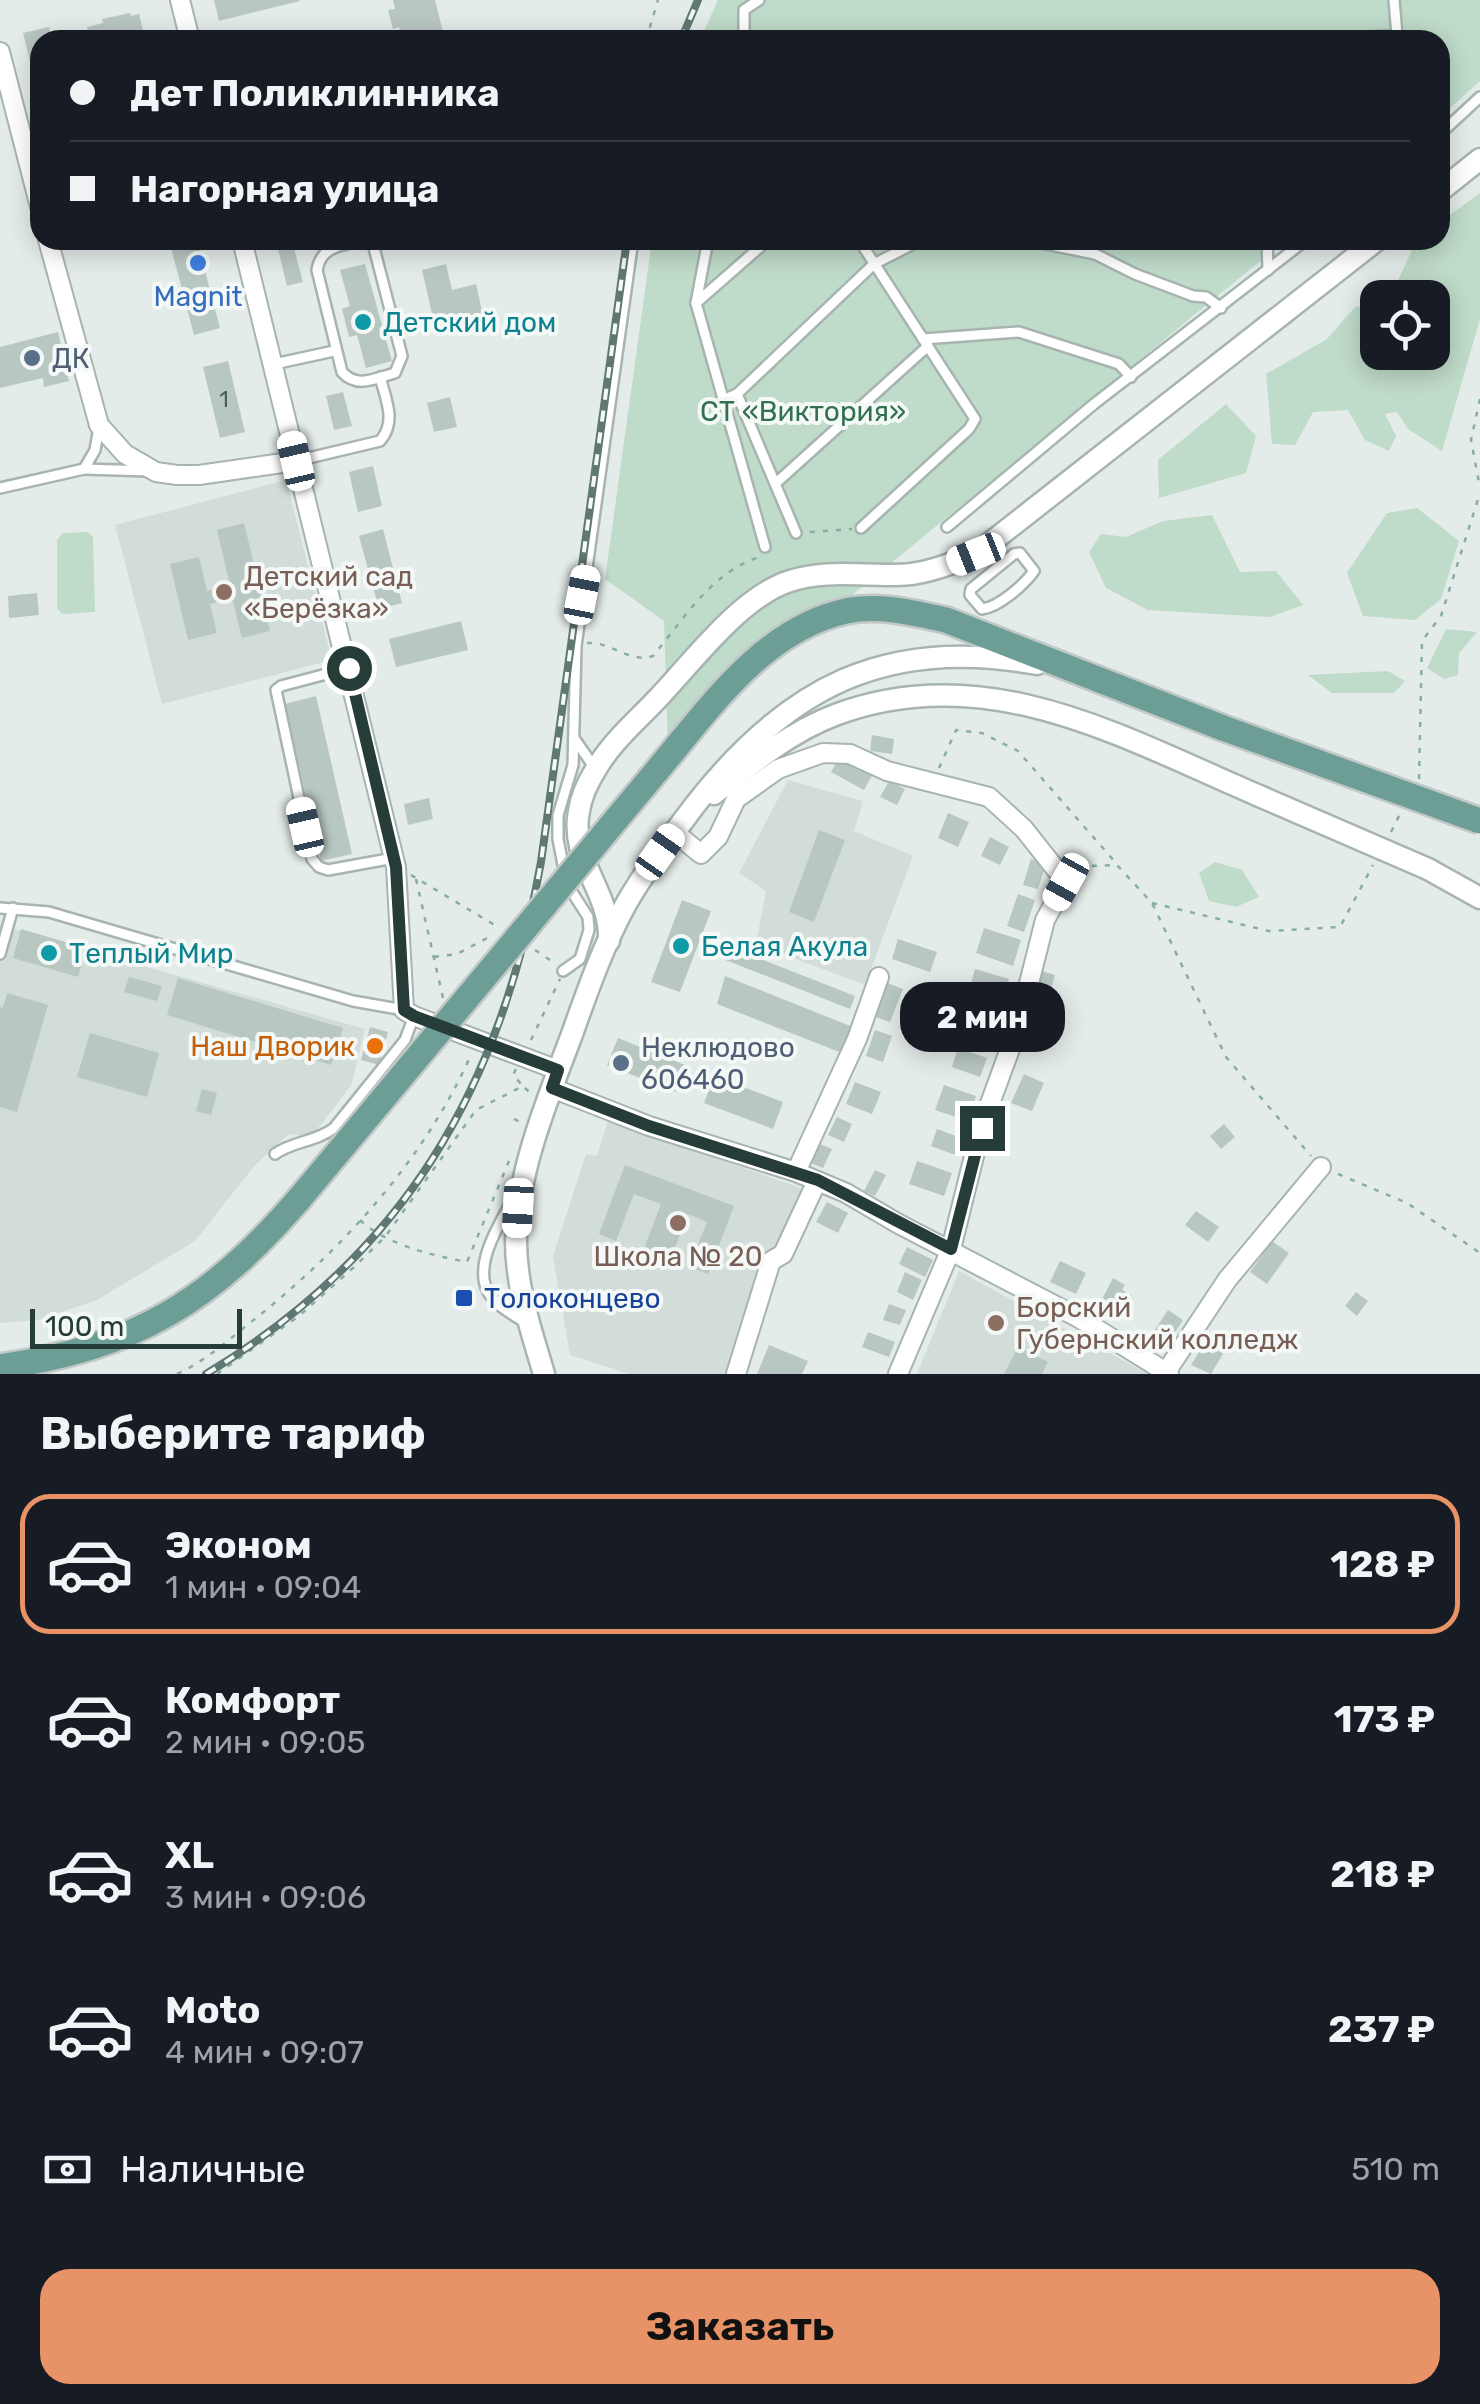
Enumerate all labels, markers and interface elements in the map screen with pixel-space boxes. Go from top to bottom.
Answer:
text: Дет Поликлинника [130,70,500,116]
text: Нагорная улица [130,166,439,212]
marker: Magnit [187,252,209,274]
place label: Magnit [153,280,243,313]
map controls [1360,280,1450,370]
button: locate [1360,280,1450,370]
place label: Детский дом [383,306,556,339]
marker: Детский дом [352,311,374,333]
place label: ДК [52,342,90,375]
marker: ДК [21,347,43,369]
house number: 1 [219,386,229,413]
park label: СТ «Виктория» [700,395,906,428]
car [275,428,317,494]
car [943,529,1009,579]
place label: Детский сад «Берёзка» [244,560,413,625]
car [562,563,602,627]
marker: Детский сад «Берёзка» [213,581,235,603]
route start [327,646,372,691]
car [284,794,326,860]
car [631,819,689,885]
car [1038,848,1094,916]
place label: Белая Акула [701,930,868,963]
marker: Белая Акула [670,935,692,957]
place label: Теплый Мир [69,937,233,970]
marker: Теплый Мир [38,942,60,964]
callout: 2 мин [900,983,1064,1053]
text: 2 мин [937,998,1028,1036]
place label: Наш Дворик [190,1030,355,1063]
place label: Неклюдово 606460 [641,1031,795,1096]
marker: Наш Дворик [364,1035,386,1057]
marker: Неклюдово 606460 [610,1052,632,1074]
route end [960,1106,1005,1151]
car [501,1177,535,1239]
marker: Школа № 20 [667,1212,689,1234]
place label: Школа № 20 [594,1240,763,1273]
place label: Толоконцево [484,1282,661,1315]
marker: Толоконцево [453,1287,475,1309]
place label: Борский Губернский колледж [1016,1291,1298,1356]
scale bar [30,1304,242,1348]
text: 100 m [45,1310,124,1343]
marker: Борский Губернский колледж [985,1312,1007,1334]
text: Выберите тариф [40,1407,426,1460]
icon: car [45,1519,135,1609]
text: Эконом [165,1522,312,1568]
text: 128 ₽ [1330,1541,1435,1587]
text: 1 мин · 09:04 [165,1568,361,1606]
icon: car [45,1674,135,1764]
text: Комфорт [165,1677,340,1723]
text: 173 ₽ [1334,1696,1435,1742]
text: 2 мин · 09:05 [165,1723,365,1761]
icon: car [45,1829,135,1919]
text: XL [165,1832,214,1878]
text: 218 ₽ [1330,1851,1435,1897]
text: 3 мин · 09:06 [165,1878,366,1916]
icon: car [45,1984,135,2074]
text: Moto [165,1987,261,2033]
text: 237 ₽ [1328,2006,1435,2052]
text: 4 мин · 09:07 [165,2033,364,2071]
icon: cash [40,2142,95,2197]
text: Наличные [120,2146,306,2192]
text: 510 m [1351,2150,1440,2188]
button: Заказать [40,2269,1440,2384]

